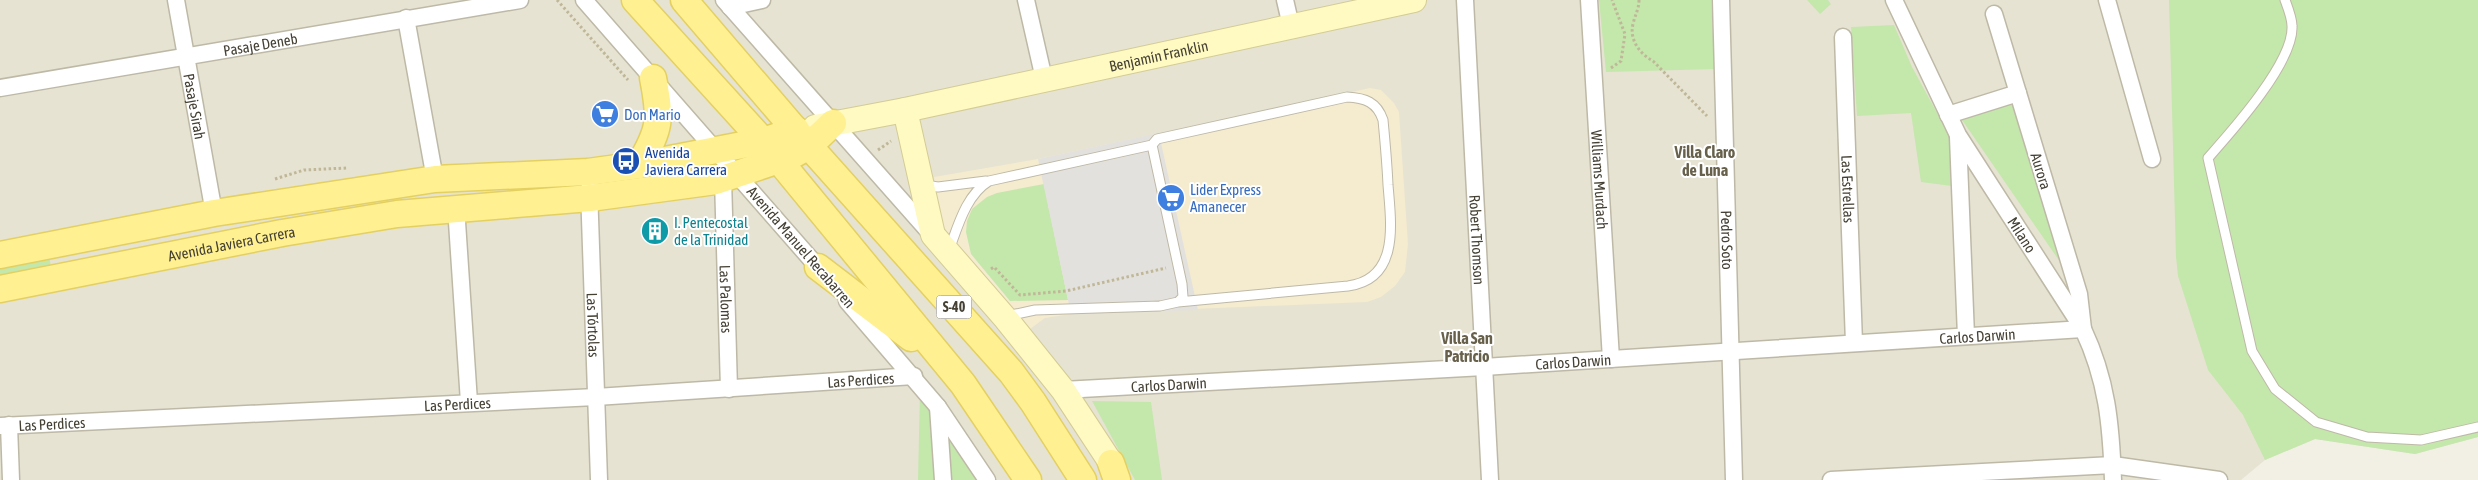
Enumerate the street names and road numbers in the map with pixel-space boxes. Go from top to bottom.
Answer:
street label: Pasaje Deneb [222,29,299,59]
street label: Benjamín Franklin [1108,36,1210,74]
street label: Pasaje Sirah [181,72,209,141]
street label: Williams Murdach [1588,129,1612,230]
street label: Aurora [2027,151,2055,191]
street label: Las Estrellas [1839,155,1858,223]
street label: Avenida Manuel Recabarren [744,183,858,311]
street label: Robert Thomson [1467,194,1488,285]
street label: Pedro Soto [1718,210,1737,270]
street label: Milano [2005,214,2040,256]
street label: Avenida Javiera Carrera [167,222,296,264]
street label: Las Palomas [717,265,736,333]
street label: Las Tórtolas [584,292,603,358]
road number: S-40 [936,296,972,318]
street label: Carlos Darwin [1939,325,2016,347]
street label: Carlos Darwin [1535,350,1612,372]
street label: Las Perdices [827,369,895,390]
street label: Carlos Darwin [1130,374,1207,395]
street label: Las Perdices [424,394,491,414]
street label: Las Perdices [18,413,86,434]

